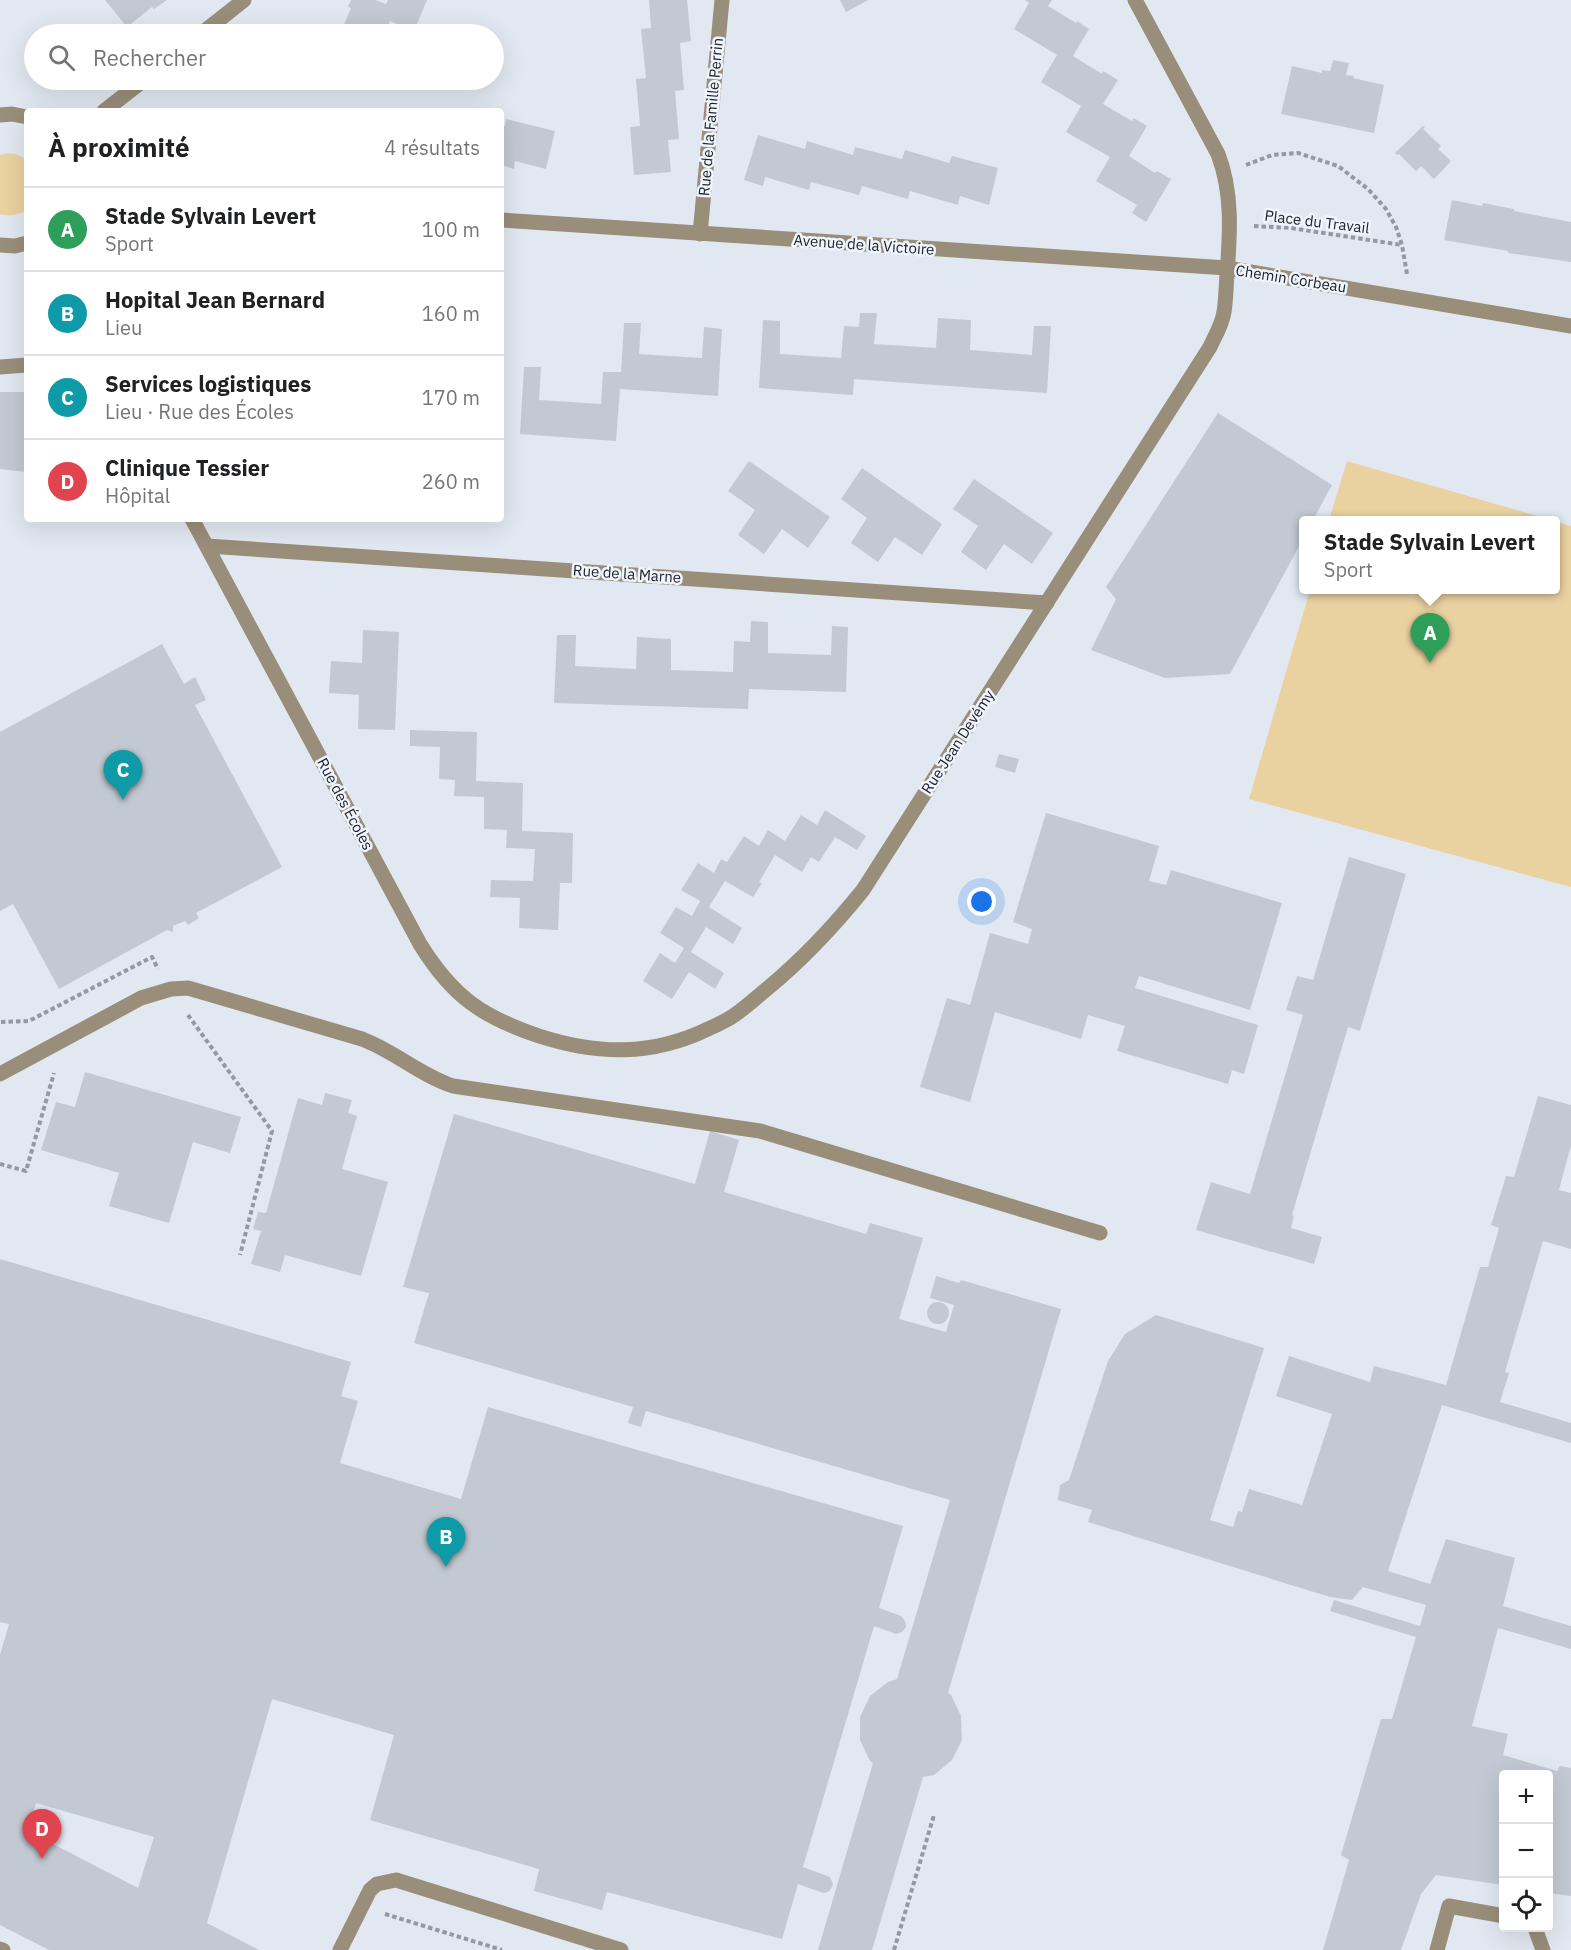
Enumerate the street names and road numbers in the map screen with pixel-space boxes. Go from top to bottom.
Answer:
street label: Rue de la Famille Perrin [694,37,727,197]
street label: Place du Travail [1264,206,1371,237]
street label: Avenue de la Victoire [793,230,935,259]
street label: Chemin Corbeau [1234,260,1348,297]
street label: Rue de la Marne [572,560,682,587]
street label: Rue Jean Devémy [917,686,998,797]
street label: Rue des Écoles [313,754,378,853]

